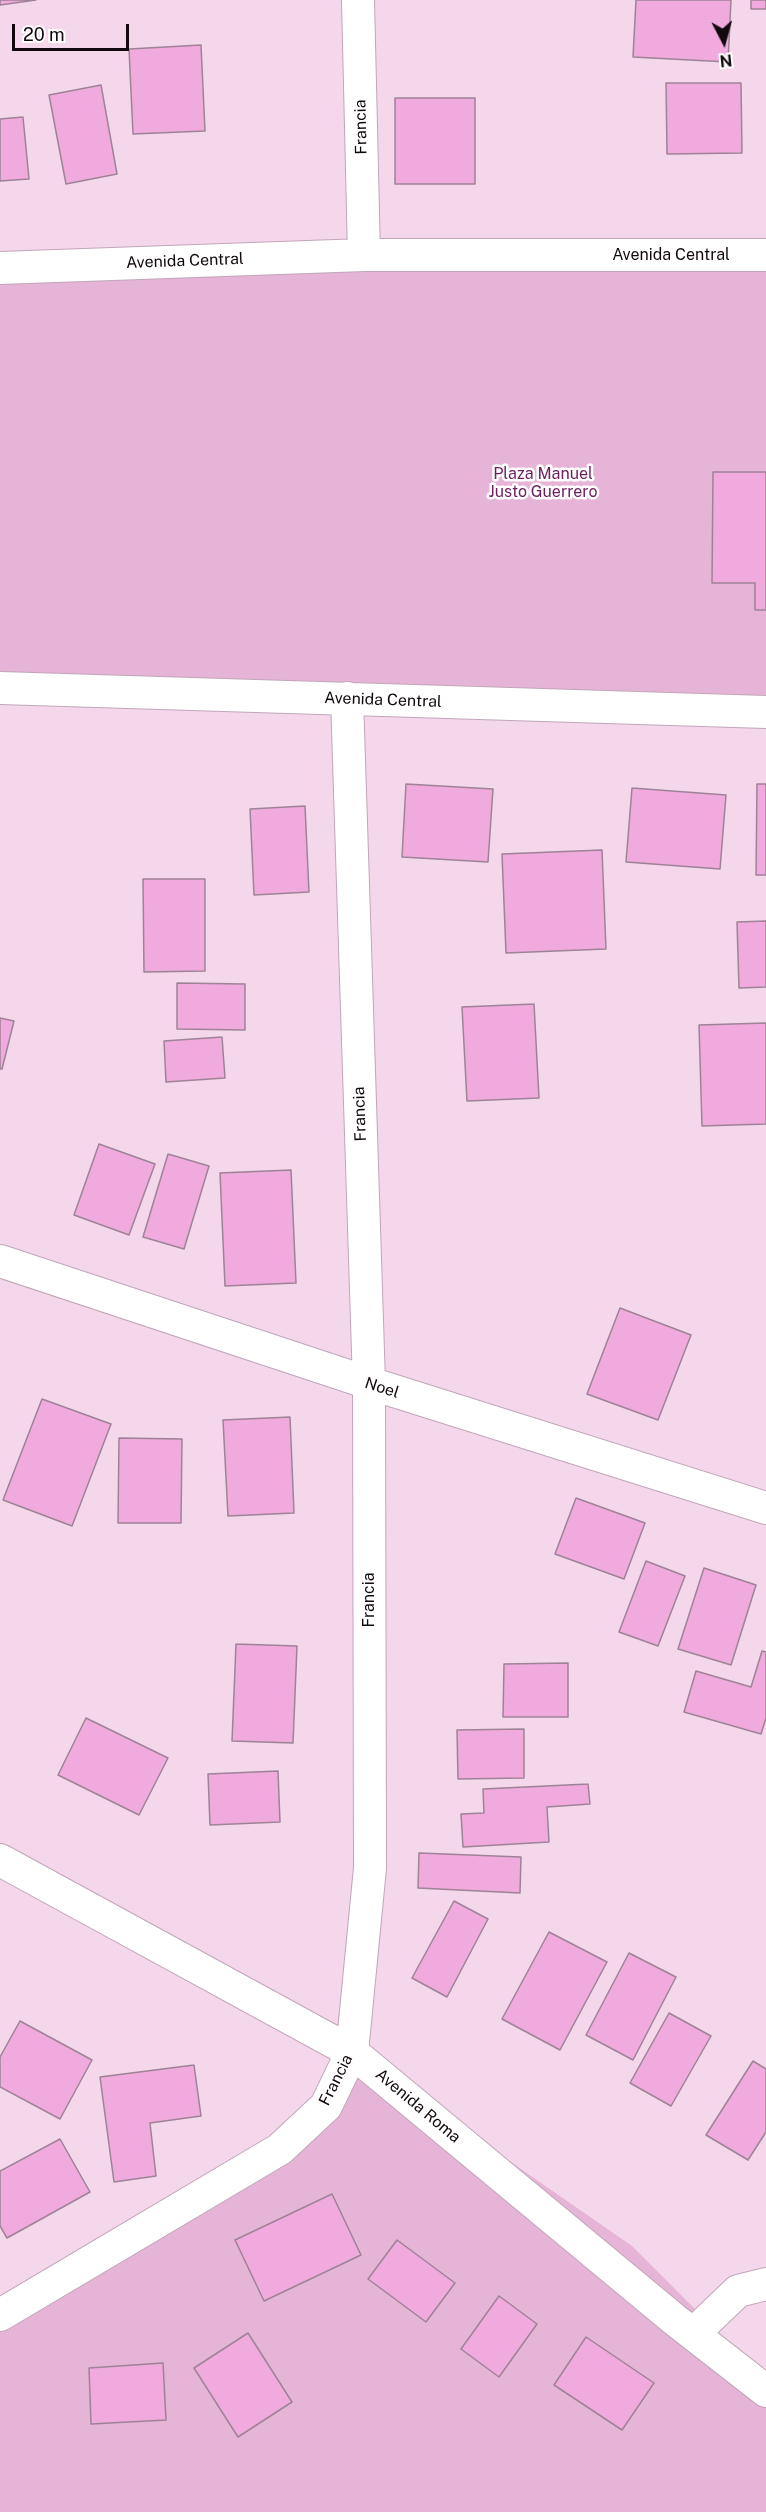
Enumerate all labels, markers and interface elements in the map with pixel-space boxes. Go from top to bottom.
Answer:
scale bar [15,12,132,50]
north arrow [694,12,754,72]
text: 20 m [23,24,65,45]
text: N [719,50,733,70]
street label: Francia [351,99,371,155]
street label: Avenida Central [612,245,730,265]
street label: Avenida Central [126,249,244,273]
park label: Plaza Manuel Justo Guerrero [488,464,598,502]
street label: Avenida Central [324,688,442,712]
street label: Francia [349,1086,371,1142]
street label: Noel [362,1373,402,1403]
street label: Francia [359,1573,379,1627]
street label: Francia [315,2051,357,2109]
street label: Avenida Roma [372,2065,464,2147]

